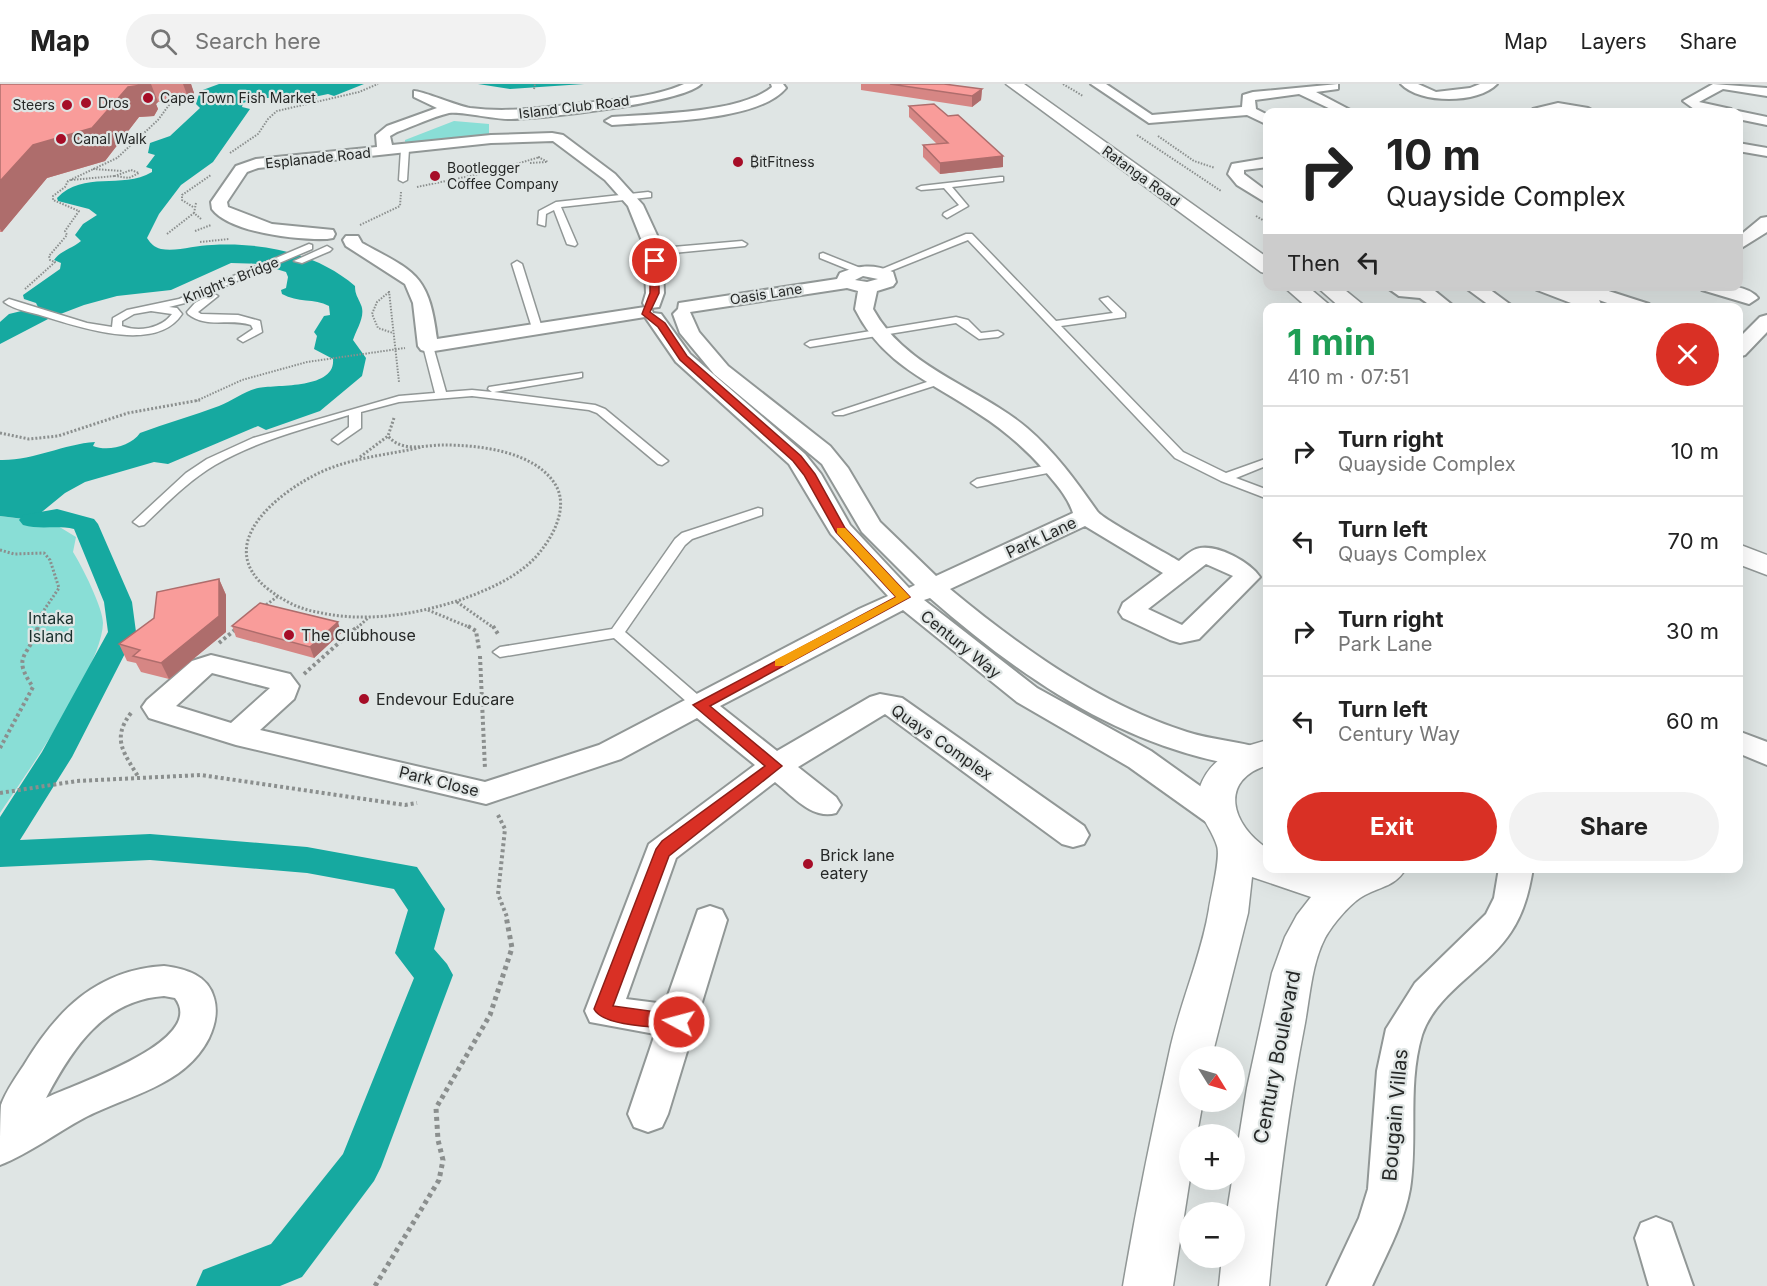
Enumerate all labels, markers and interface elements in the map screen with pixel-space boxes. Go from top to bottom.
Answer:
search box [126,14,546,68]
text: Map [30,24,90,58]
icon: search [147,25,180,58]
text: Search here [195,28,321,54]
text: Map [1504,29,1548,54]
text: Layers [1581,29,1647,54]
text: Share [1680,29,1737,54]
place label: Cape Town Fish Market [160,89,316,106]
marker: Cape Town Fish Market [141,91,155,105]
street label: Island Club Road [518,91,630,122]
place label: Dros [98,94,129,111]
place label: Steers [13,96,55,113]
marker: Dros [79,96,93,110]
marker: Steers [60,98,74,112]
text: 10 m [1386,129,1481,180]
place label: Canal Walk [73,130,147,147]
marker: Canal Walk [54,132,68,146]
icon: right [1287,132,1365,210]
street label: Ratanga Road [1099,142,1183,209]
street label: Esplanade Road [264,143,372,172]
place label: ₿itFitness [750,153,815,170]
marker: ₿itFitness [731,155,745,169]
place label: Bootlegger Coffee Company [447,159,559,192]
marker: Bootlegger Coffee Company [428,169,442,183]
text: Quayside Complex [1386,180,1626,213]
pin [629,235,680,286]
icon: arrive [638,244,671,277]
icon: left [1352,246,1385,279]
text: Then [1287,250,1340,276]
street label: Knight's Bridge [181,253,281,306]
street label: Oasis Lane [729,279,803,308]
text: 1 min [1287,320,1376,364]
button: close [1656,323,1719,386]
text: 410 m · 07:51 [1287,365,1409,389]
text: Turn right [1338,426,1444,452]
icon: right [1287,435,1320,468]
text: 10 m [1671,438,1719,464]
text: Quayside Complex [1338,452,1516,476]
street label: Park Lane [1003,512,1079,562]
text: Turn left [1338,516,1428,542]
icon: left [1287,525,1320,558]
text: 70 m [1668,528,1719,554]
text: Quays Complex [1338,542,1487,566]
street label: Century Way [917,606,1005,682]
text: Turn right [1338,606,1444,632]
park label: Intaka Island [28,608,74,646]
icon: right [1287,615,1320,648]
text: 30 m [1666,618,1719,644]
place label: The Clubhouse [301,625,416,645]
marker: The Clubhouse [282,628,296,642]
text: Park Lane [1338,632,1432,656]
place label: Endevour Educare [376,689,514,709]
marker: Endevour Educare [357,692,371,706]
text: Turn left [1338,696,1428,722]
street label: Quays Complex [887,700,997,784]
icon: left [1287,705,1320,738]
text: 60 m [1666,708,1719,734]
text: Century Way [1338,722,1460,746]
street label: Park Close [397,761,481,801]
button: Exit [1287,792,1497,861]
button: Share [1509,792,1719,861]
place label: Brick lane eatery [820,845,895,883]
marker: Brick lane eatery [801,857,815,871]
street label: Century Boulevard [1248,968,1306,1146]
position arrow [647,990,711,1054]
north arrow [1179,1046,1245,1112]
map controls [1179,1046,1245,1268]
street label: Bougain Villas [1377,1048,1413,1182]
button: + [1179,1124,1245,1190]
button: − [1179,1202,1245,1268]

